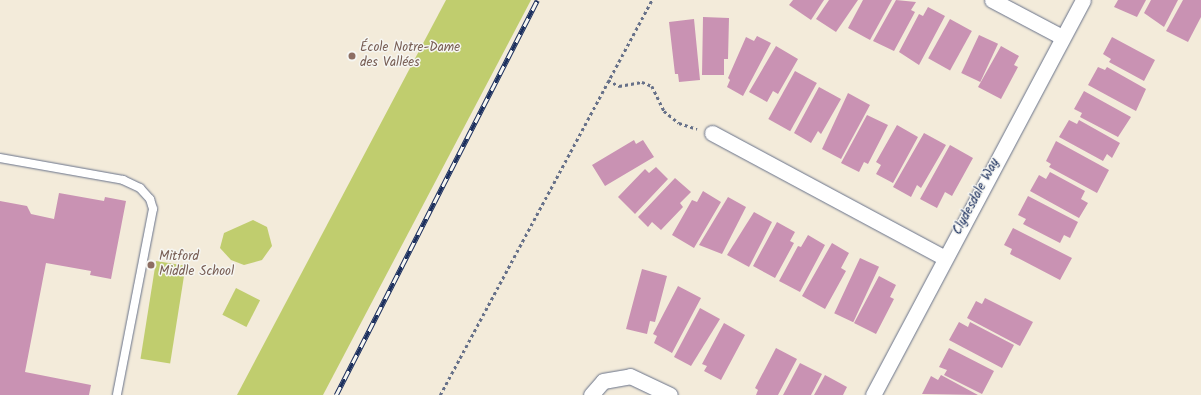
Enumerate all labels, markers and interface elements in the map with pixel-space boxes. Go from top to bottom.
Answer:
place label: École Notre-Dame des Vallées [360,41,460,72]
marker: École Notre-Dame des Vallées [347,51,357,61]
street label: Clydesdale Way [950,156,1004,238]
place label: Mitford Middle School [159,250,234,281]
marker: Mitford Middle School [146,260,156,270]

